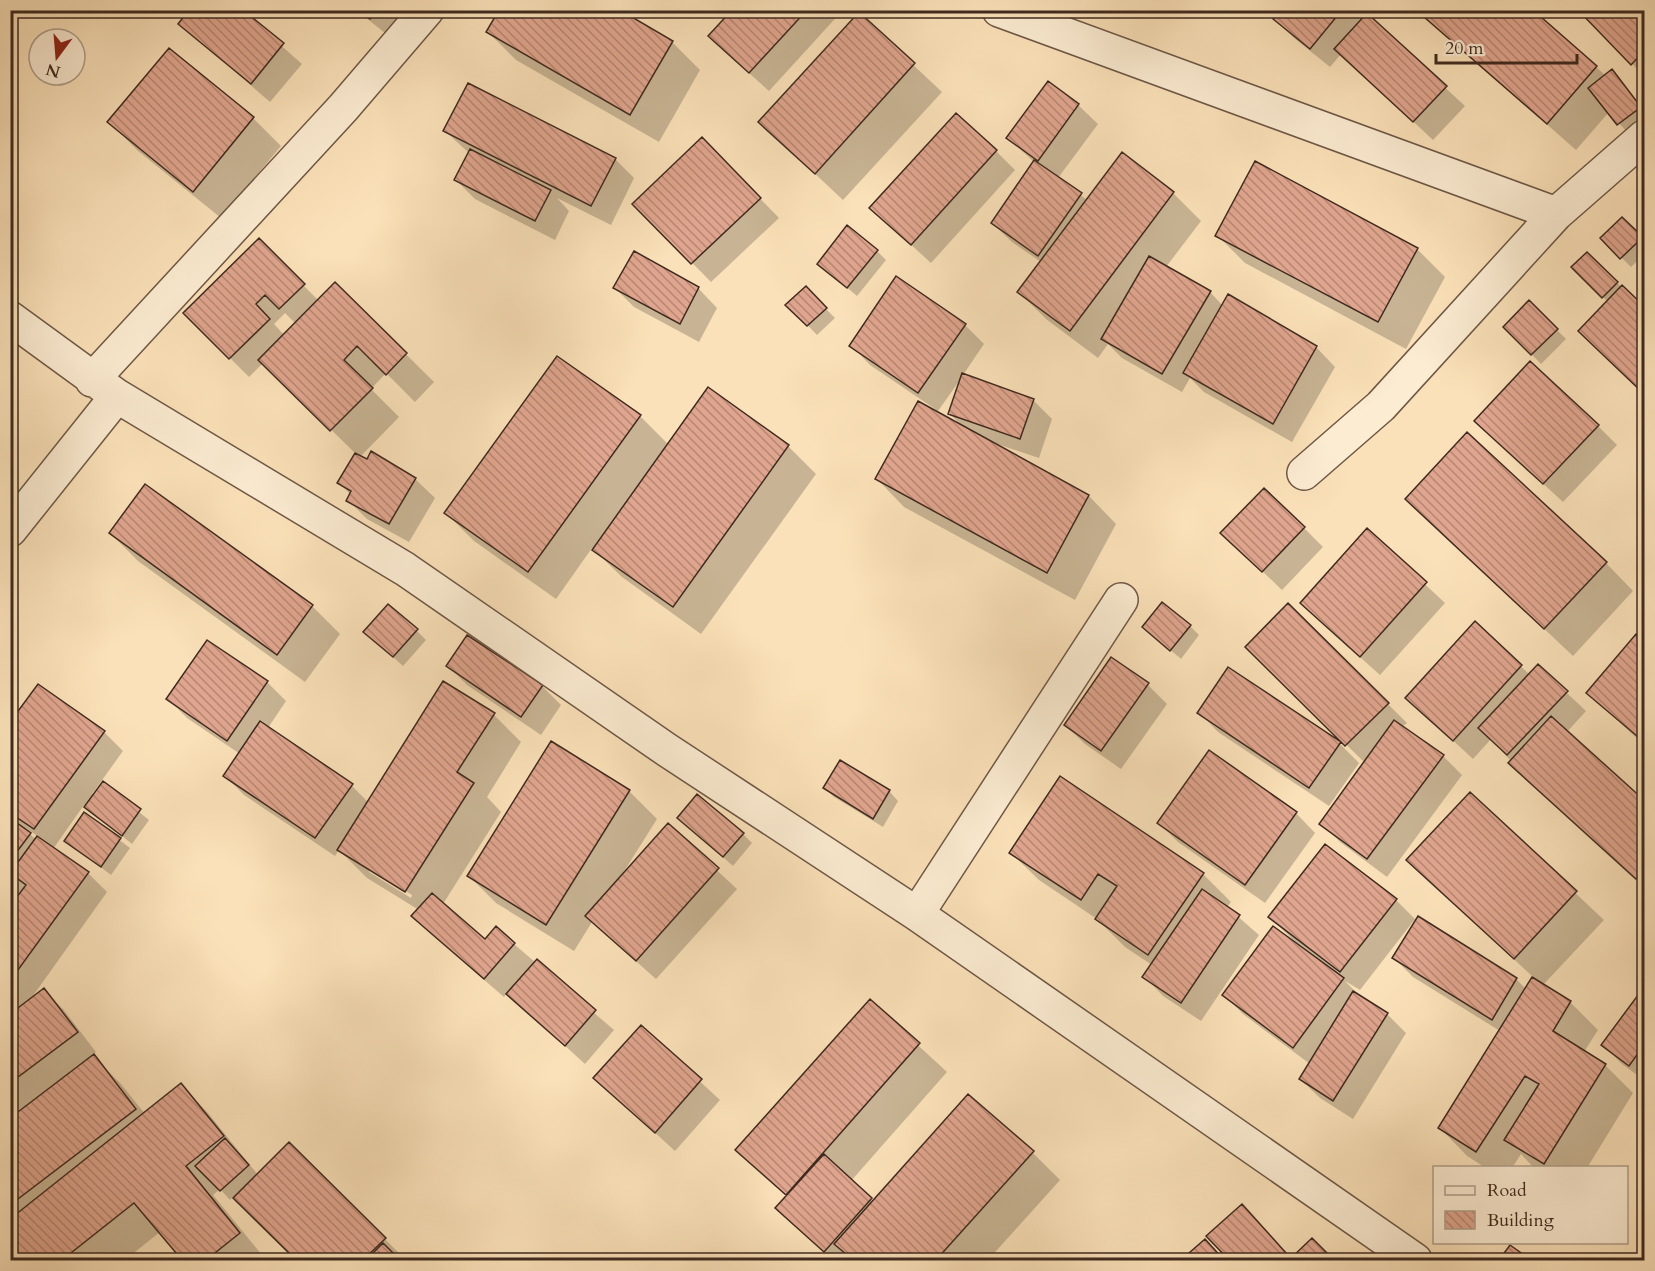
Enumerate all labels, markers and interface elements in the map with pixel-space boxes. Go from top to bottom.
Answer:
north arrow [27,27,87,87]
scale bar [1436,27,1577,65]
text: 20 m [1445,36,1484,61]
text: N [43,58,63,83]
legend [1433,1166,1628,1244]
text: Road [1487,1178,1527,1203]
text: Building [1487,1208,1555,1233]

